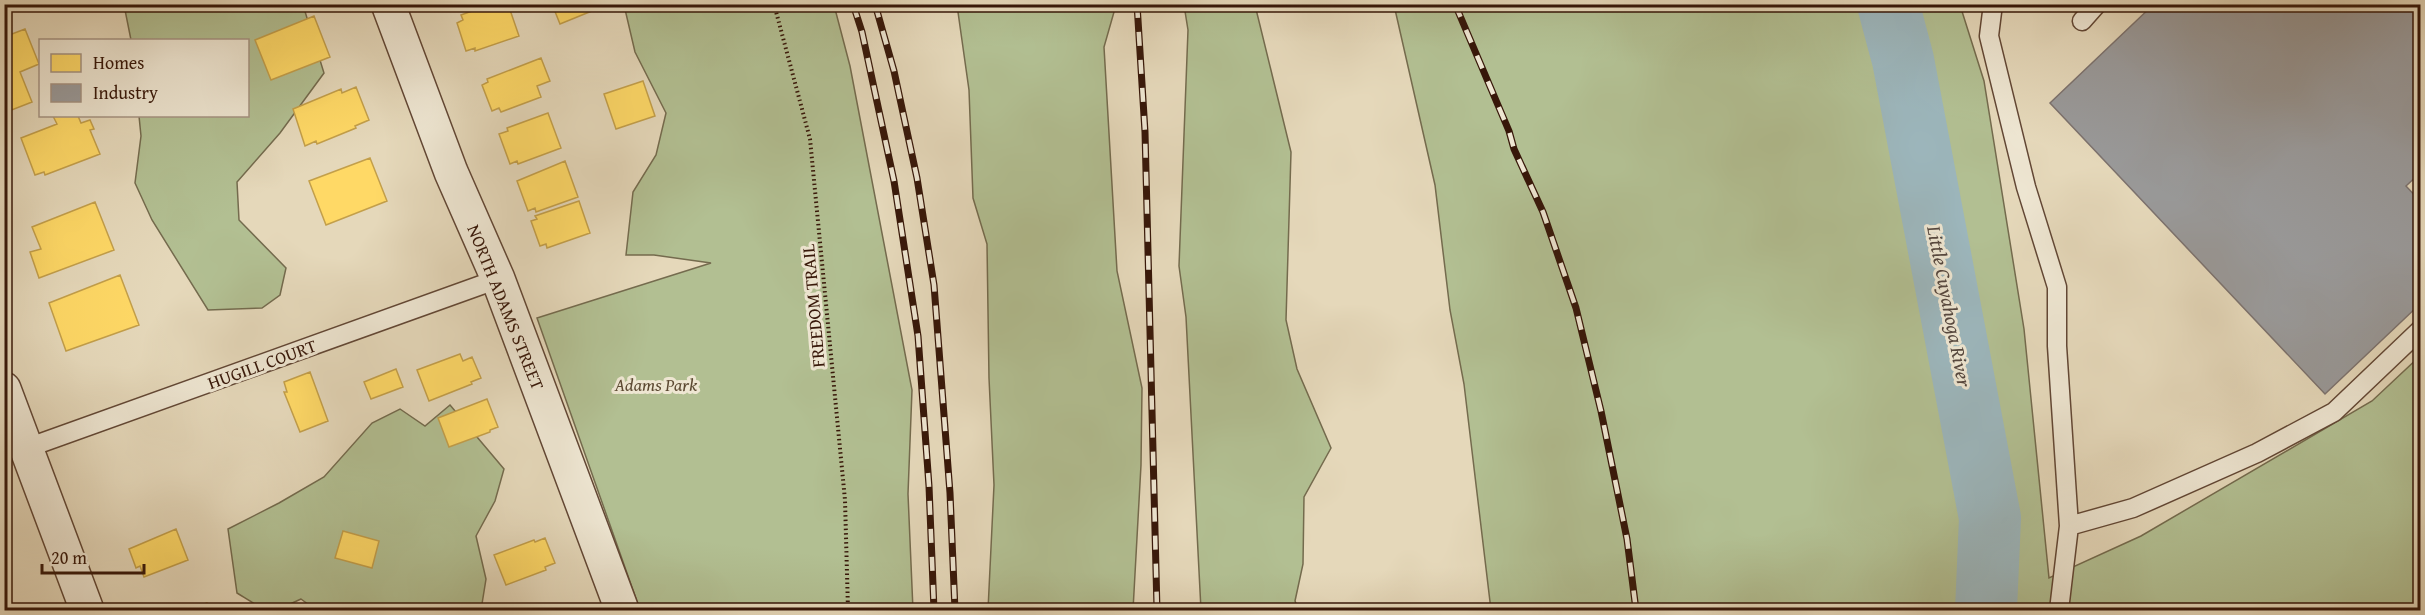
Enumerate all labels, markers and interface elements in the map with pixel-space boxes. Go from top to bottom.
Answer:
legend [39,39,249,117]
text: Homes [93,49,144,76]
text: Industry [93,79,158,106]
street label: NORTH ADAMS STREET [461,220,551,394]
water label: Little Cuyahoga River [1920,222,1980,390]
street label: FREEDOM TRAIL [794,243,832,369]
street label: HUGILL COURT [204,332,320,396]
park label: Adams Park [614,371,698,398]
scale bar [42,537,144,575]
text: 20 m [51,544,87,571]

